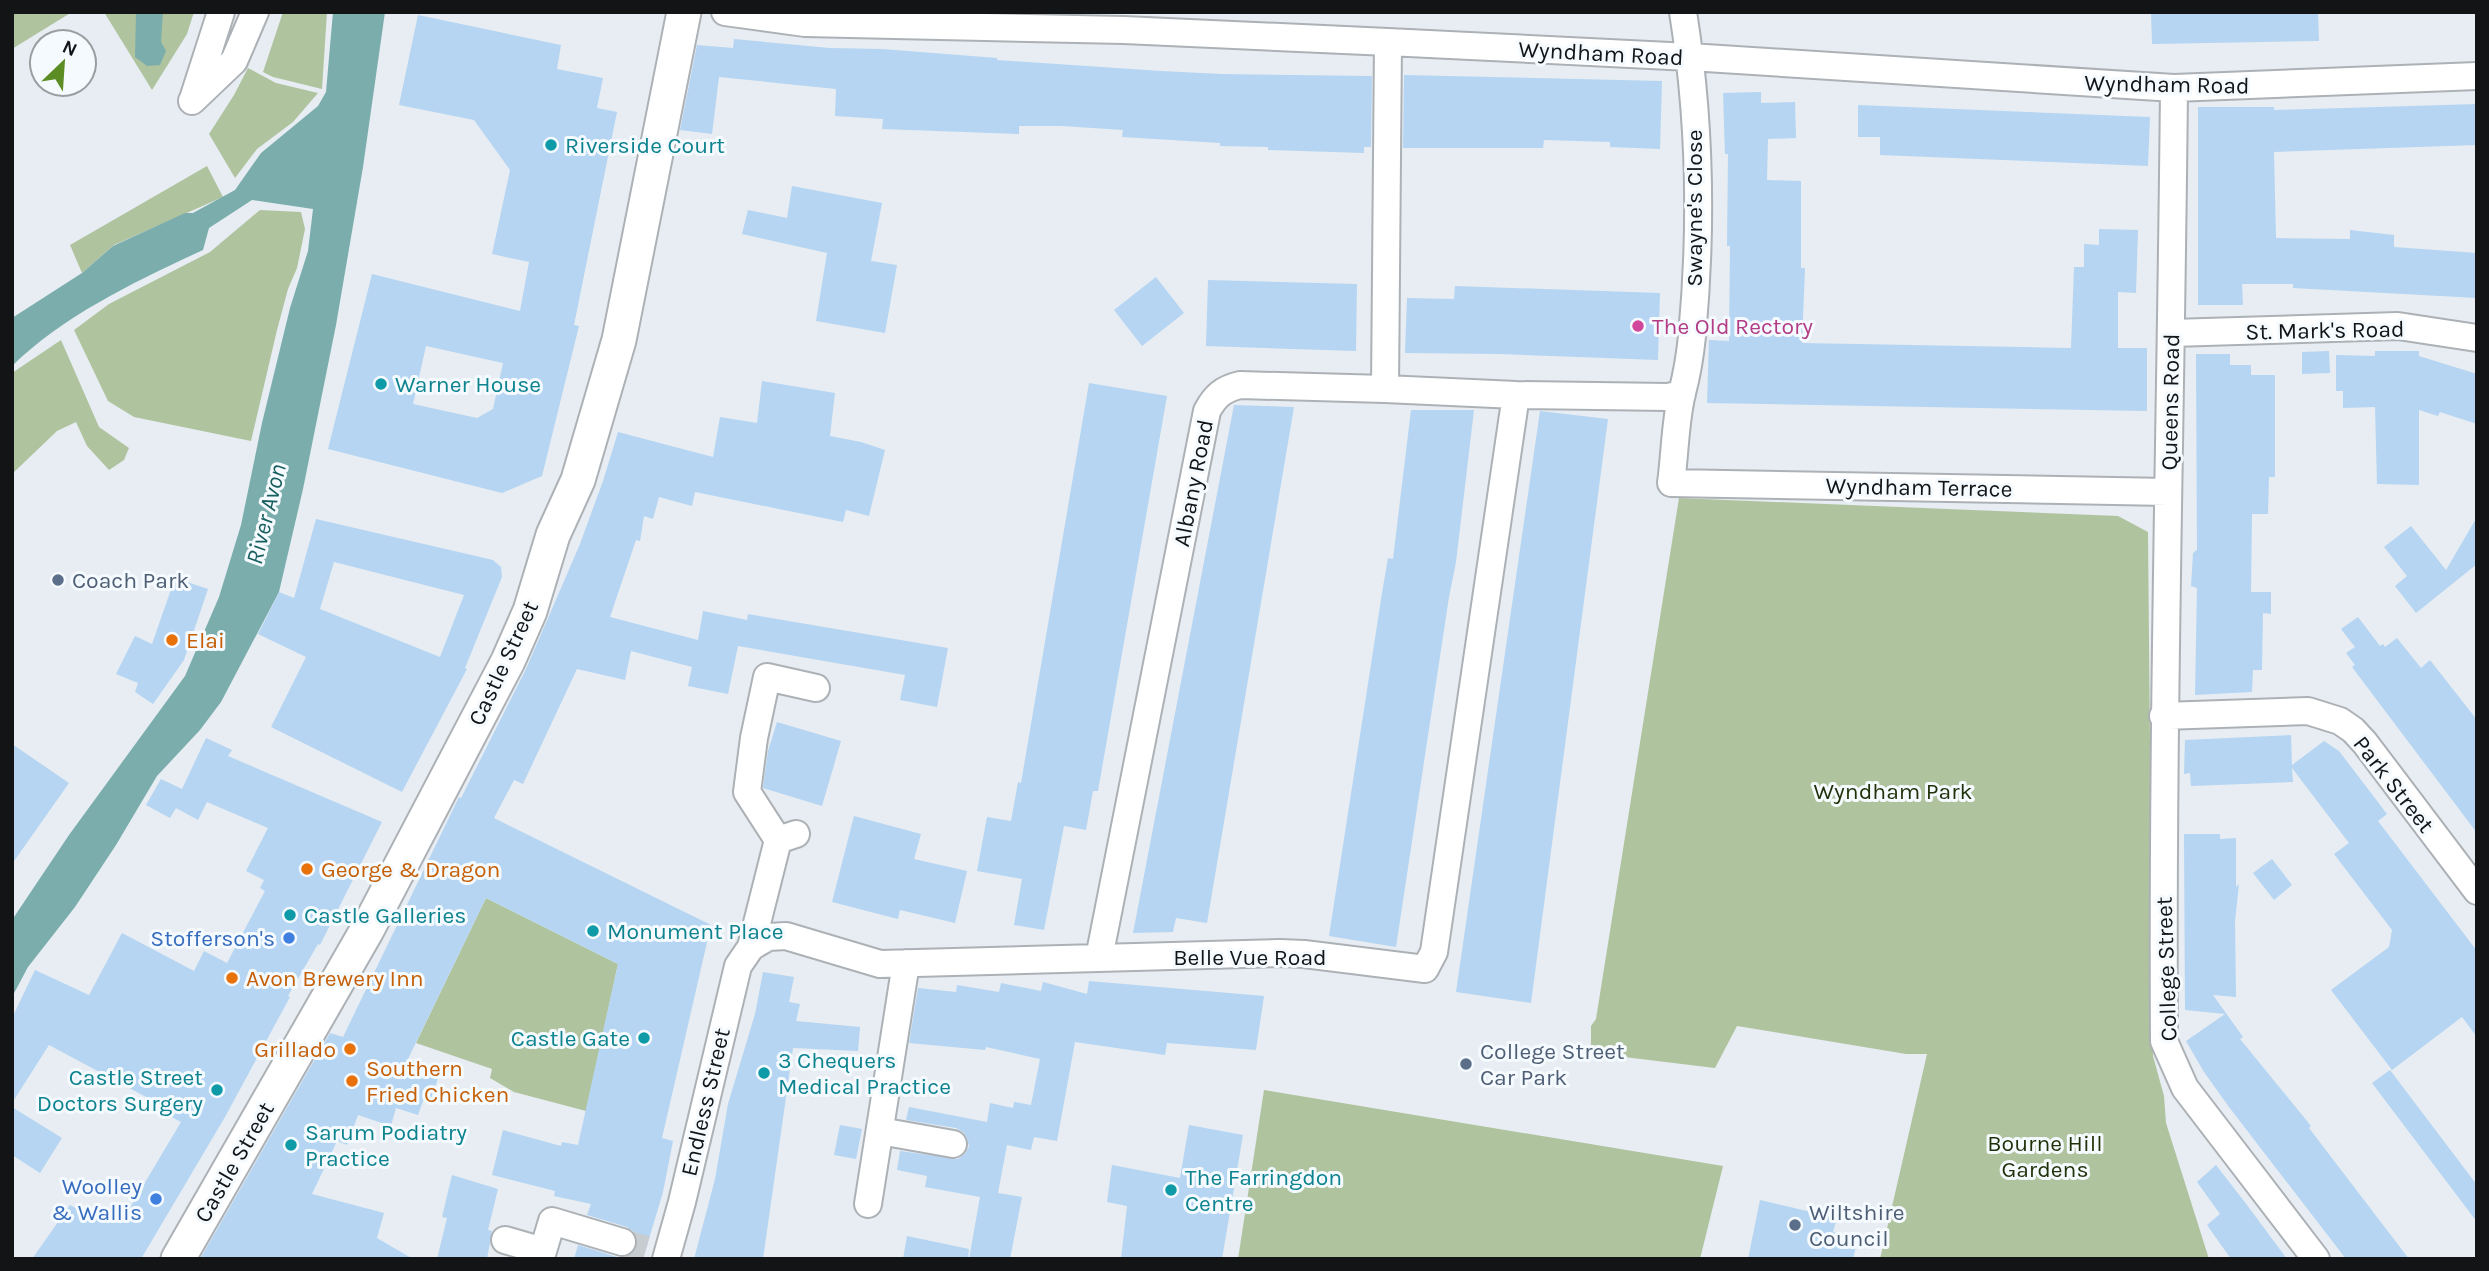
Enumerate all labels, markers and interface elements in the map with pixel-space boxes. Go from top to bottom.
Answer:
north arrow [28,28,98,98]
text: N [59,36,81,61]
street label: Wyndham Road [1518,36,1684,71]
street label: Wyndham Road [2084,70,2250,99]
street label: Swayne's Close [1681,129,1708,287]
place label: Riverside Court [565,132,725,159]
marker: Riverside Court [543,137,559,153]
place label: The Old Rectory [1652,313,1813,340]
street label: St. Mark's Road [2245,316,2405,345]
marker: The Old Rectory [1630,318,1646,334]
street label: Queens Road [2156,333,2185,471]
place label: Warner House [395,371,541,398]
marker: Warner House [373,376,389,392]
street label: Albany Road [1168,417,1219,549]
water label: River Avon [240,461,292,567]
street label: Wyndham Terrace [1825,472,2013,503]
place label: Coach Park [72,567,189,594]
marker: Coach Park [50,572,66,588]
street label: Castle Street [463,596,544,730]
place label: Elai [186,627,225,654]
marker: Elai [164,632,180,648]
street label: Park Street [2347,731,2440,838]
park label: Wyndham Park [1814,778,1973,805]
place label: George & Dragon [321,856,500,883]
marker: George & Dragon [299,861,315,877]
street label: College Street [2150,896,2183,1042]
place label: Castle Galleries [304,902,466,929]
marker: Castle Galleries [282,907,298,923]
place label: Monument Place [607,918,784,945]
marker: Monument Place [585,923,601,939]
place label: Stofferson's [150,925,275,952]
marker: Stofferson's [281,930,297,946]
street label: Belle Vue Road [1173,944,1327,971]
place label: Avon Brewery Inn [246,965,424,992]
marker: Avon Brewery Inn [224,970,240,986]
place label: Castle Gate [511,1025,630,1052]
street label: Endless Street [675,1025,736,1179]
marker: Castle Gate [636,1030,652,1046]
place label: Grillado [254,1036,336,1063]
place label: College Street Car Park [1480,1038,1625,1091]
marker: Grillado [342,1041,358,1057]
place label: 3 Chequers Medical Practice [778,1047,951,1100]
place label: Southern Fried Chicken [366,1055,509,1108]
marker: College Street Car Park [1458,1056,1474,1072]
place label: Castle Street Doctors Surgery [37,1064,203,1117]
marker: 3 Chequers Medical Practice [756,1065,772,1081]
marker: Southern Fried Chicken [344,1073,360,1089]
marker: Castle Street Doctors Surgery [209,1082,225,1098]
street label: Castle Street [189,1097,280,1227]
place label: Sarum Podiatry Practice [305,1119,467,1172]
park label: Bourne Hill Gardens [1987,1130,2103,1183]
marker: Sarum Podiatry Practice [283,1137,299,1153]
place label: The Farringdon Centre [1185,1164,1342,1217]
place label: Woolley & Wallis [51,1173,142,1226]
marker: The Farringdon Centre [1163,1182,1179,1198]
marker: Woolley & Wallis [148,1191,164,1207]
place label: Wiltshire Council [1809,1199,1904,1252]
marker: Wiltshire Council [1787,1217,1803,1233]

